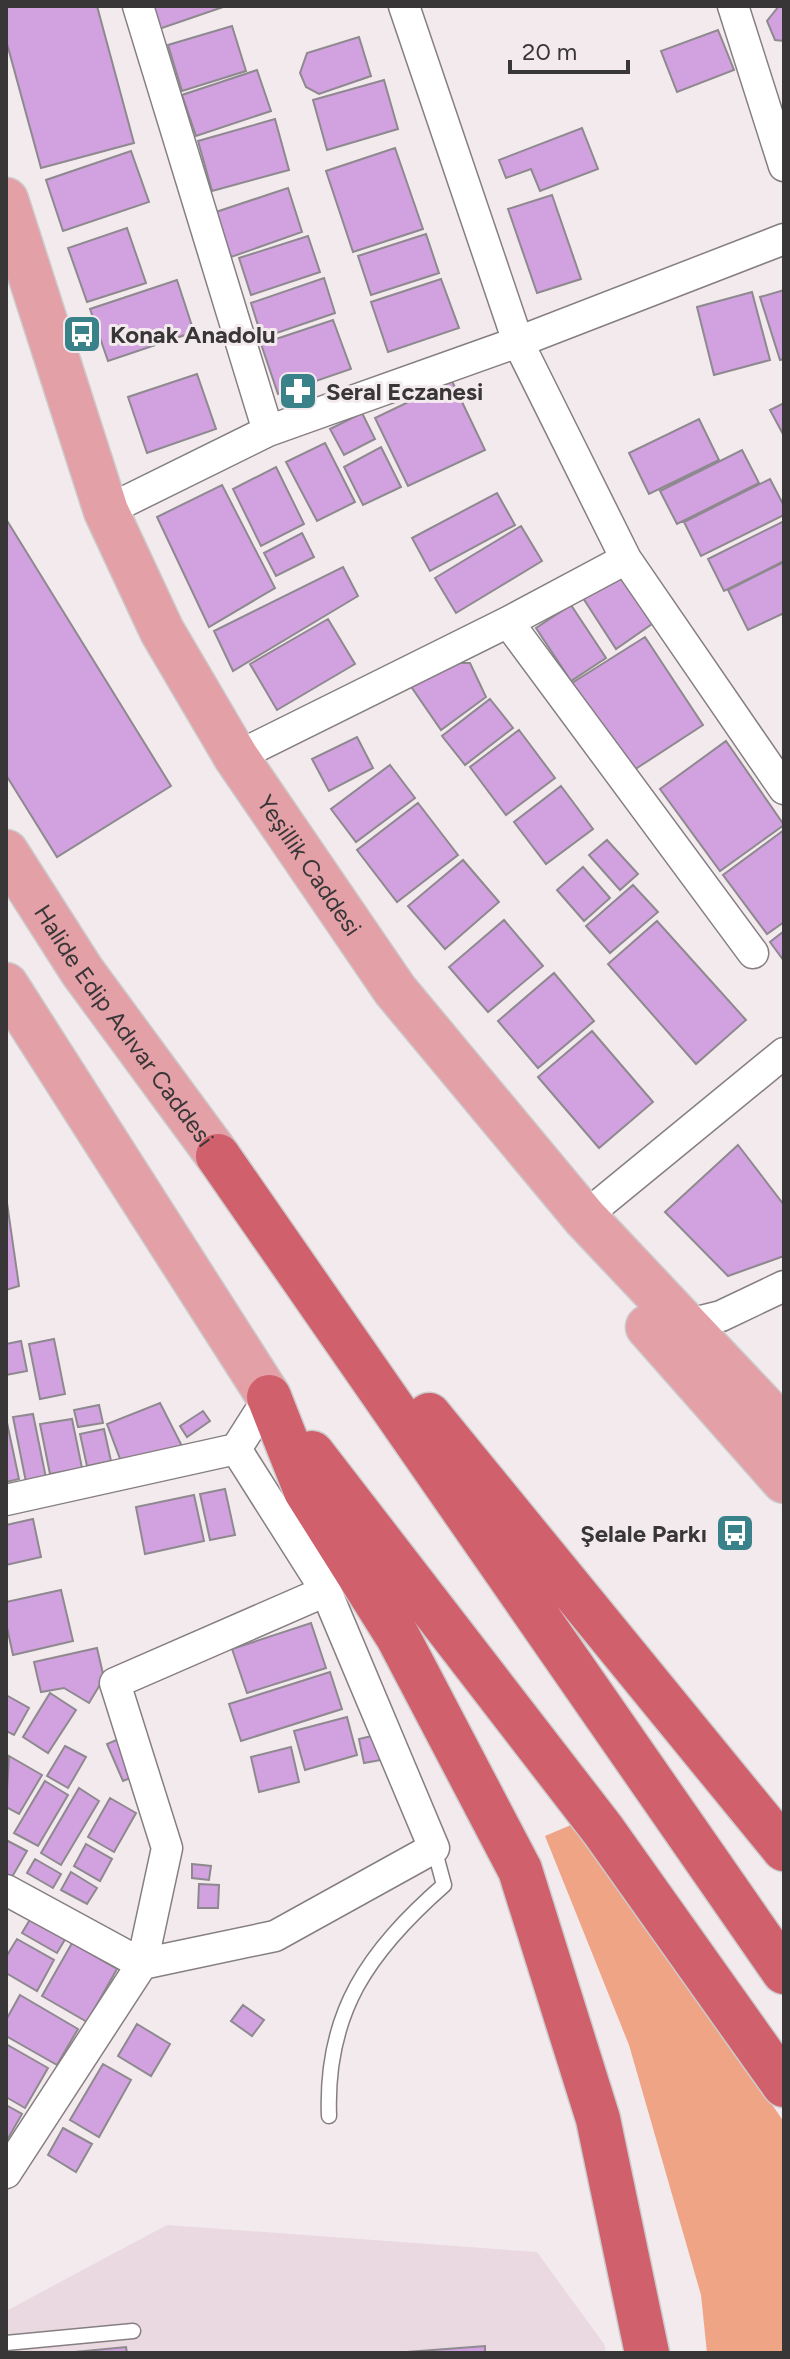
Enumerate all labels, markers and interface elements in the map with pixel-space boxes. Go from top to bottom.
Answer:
scale bar [510,24,628,74]
text: 20 m [522,37,577,66]
bus stop icon: Konak Anadolu [61,313,103,355]
place label: Konak Anadolu [110,320,276,349]
pharmacy icon: Seral Eczanesi [277,370,319,412]
place label: Seral Eczanesi [326,377,483,406]
street label: Yeşillik Caddesi [251,789,368,941]
street label: Halide Edip Adıvar Caddesi [29,899,220,1152]
bus stop icon: Şelale Parkı [714,1512,756,1554]
place label: Şelale Parkı [580,1519,707,1548]

